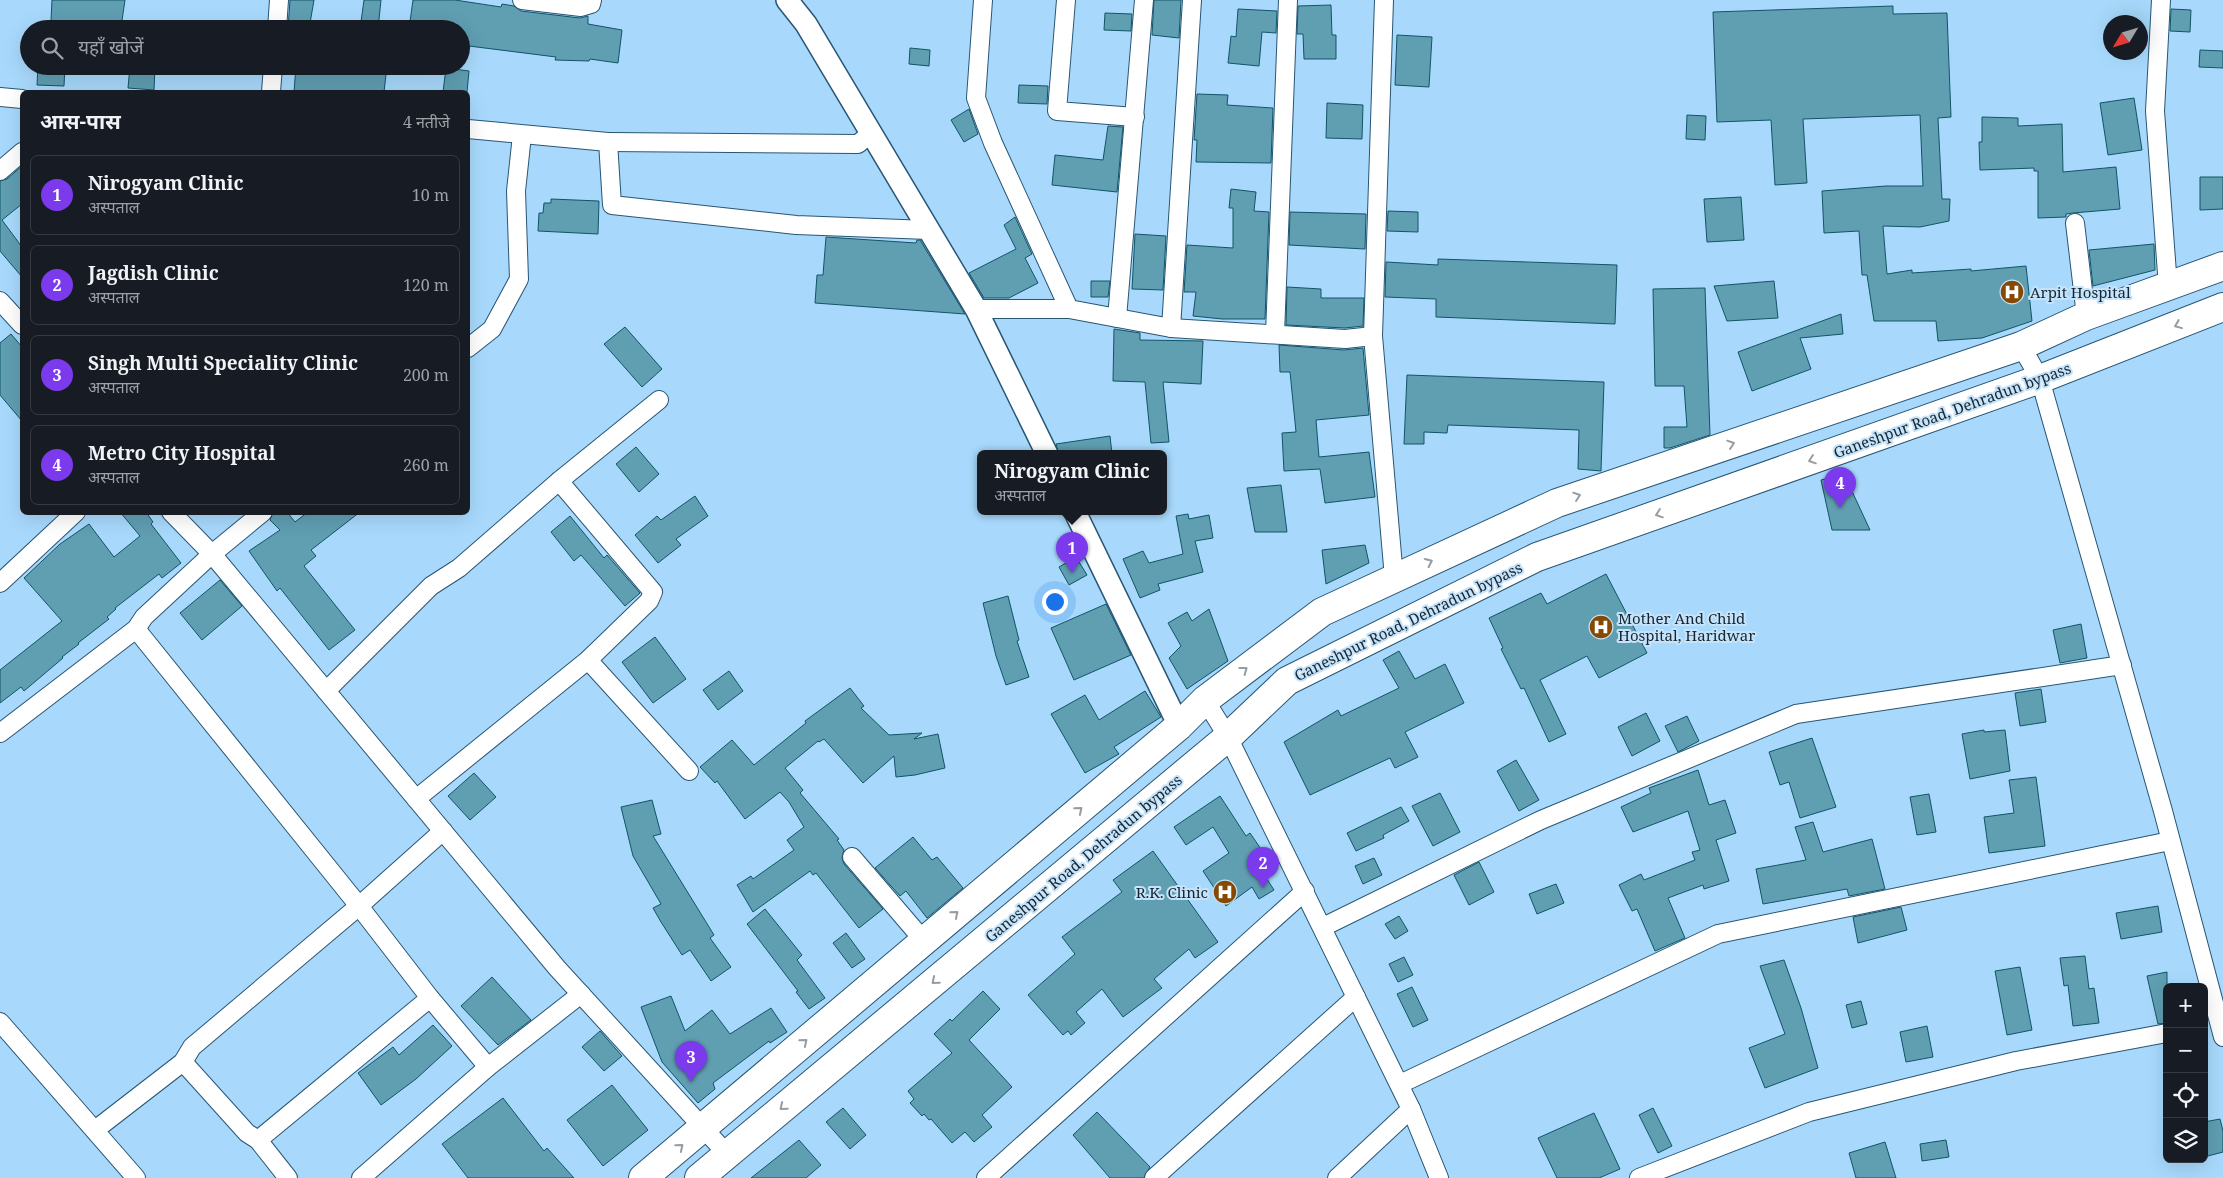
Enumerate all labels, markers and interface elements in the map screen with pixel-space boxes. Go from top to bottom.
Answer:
north arrow [2103,15,2148,60]
search box [20,20,470,75]
icon: search [38,34,66,62]
text: यहाँ खोजें [78,34,144,60]
text: आस-पास [40,107,121,135]
text: 4 नतीजे [403,111,450,133]
text: Nirogyam Clinic [88,170,243,196]
text: 1 [52,184,62,206]
text: 10 m [412,184,449,206]
text: अस्पताल [88,196,140,218]
text: Jagdish Clinic [88,260,219,286]
text: 2 [52,274,62,296]
text: 120 m [403,274,449,296]
hospital icon: Arpit Hospital [1999,279,2025,305]
place label: Arpit Hospital [2030,282,2131,302]
text: अस्पताल [88,286,140,308]
one-way arrow [2174,319,2183,329]
text: Singh Multi Speciality Clinic [88,350,358,376]
street label: Ganeshpur Road, Dehradun bypass [1831,358,2074,462]
text: 3 [52,364,62,386]
text: 200 m [403,364,449,386]
text: अस्पताल [88,376,140,398]
text: Metro City Hospital [88,440,275,466]
one-way arrow [1726,440,1735,450]
popup [977,450,1167,515]
text: 4 [52,454,62,476]
text: 260 m [403,454,449,476]
one-way arrow [1808,454,1817,464]
text: Nirogyam Clinic [994,458,1150,484]
text: अस्पताल [88,466,140,488]
pin: 4 [1824,467,1856,508]
text: अस्पताल [994,484,1046,506]
one-way arrow [1572,492,1581,502]
one-way arrow [1655,508,1663,518]
pin: 1 [1056,532,1088,573]
street label: Ganeshpur Road, Dehradun bypass [1291,557,1525,685]
one-way arrow [1424,558,1433,568]
your location [1042,589,1068,615]
place label: Mother And Child Hospital, Haridwar [1618,608,1755,645]
hospital icon: Mother And Child Hospital, Haridwar [1588,614,1614,640]
one-way arrow [1238,668,1247,676]
street label: Ganeshpur Road, Dehradun bypass [980,769,1186,946]
one-way arrow [1073,807,1082,815]
pin: 2 [1247,847,1279,888]
hospital icon: R.K. Clinic [1212,879,1238,905]
place label: R.K. Clinic [1136,882,1208,902]
one-way arrow [949,912,958,920]
one-way arrow [932,975,941,983]
map controls [2163,983,2208,1163]
button: + [2163,983,2208,1028]
button: − [2163,1028,2208,1073]
one-way arrow [798,1039,807,1047]
pin: 3 [675,1041,707,1082]
button: locate [2163,1073,2208,1118]
one-way arrow [780,1102,789,1111]
button: layers [2163,1118,2208,1163]
one-way arrow [674,1143,683,1152]

